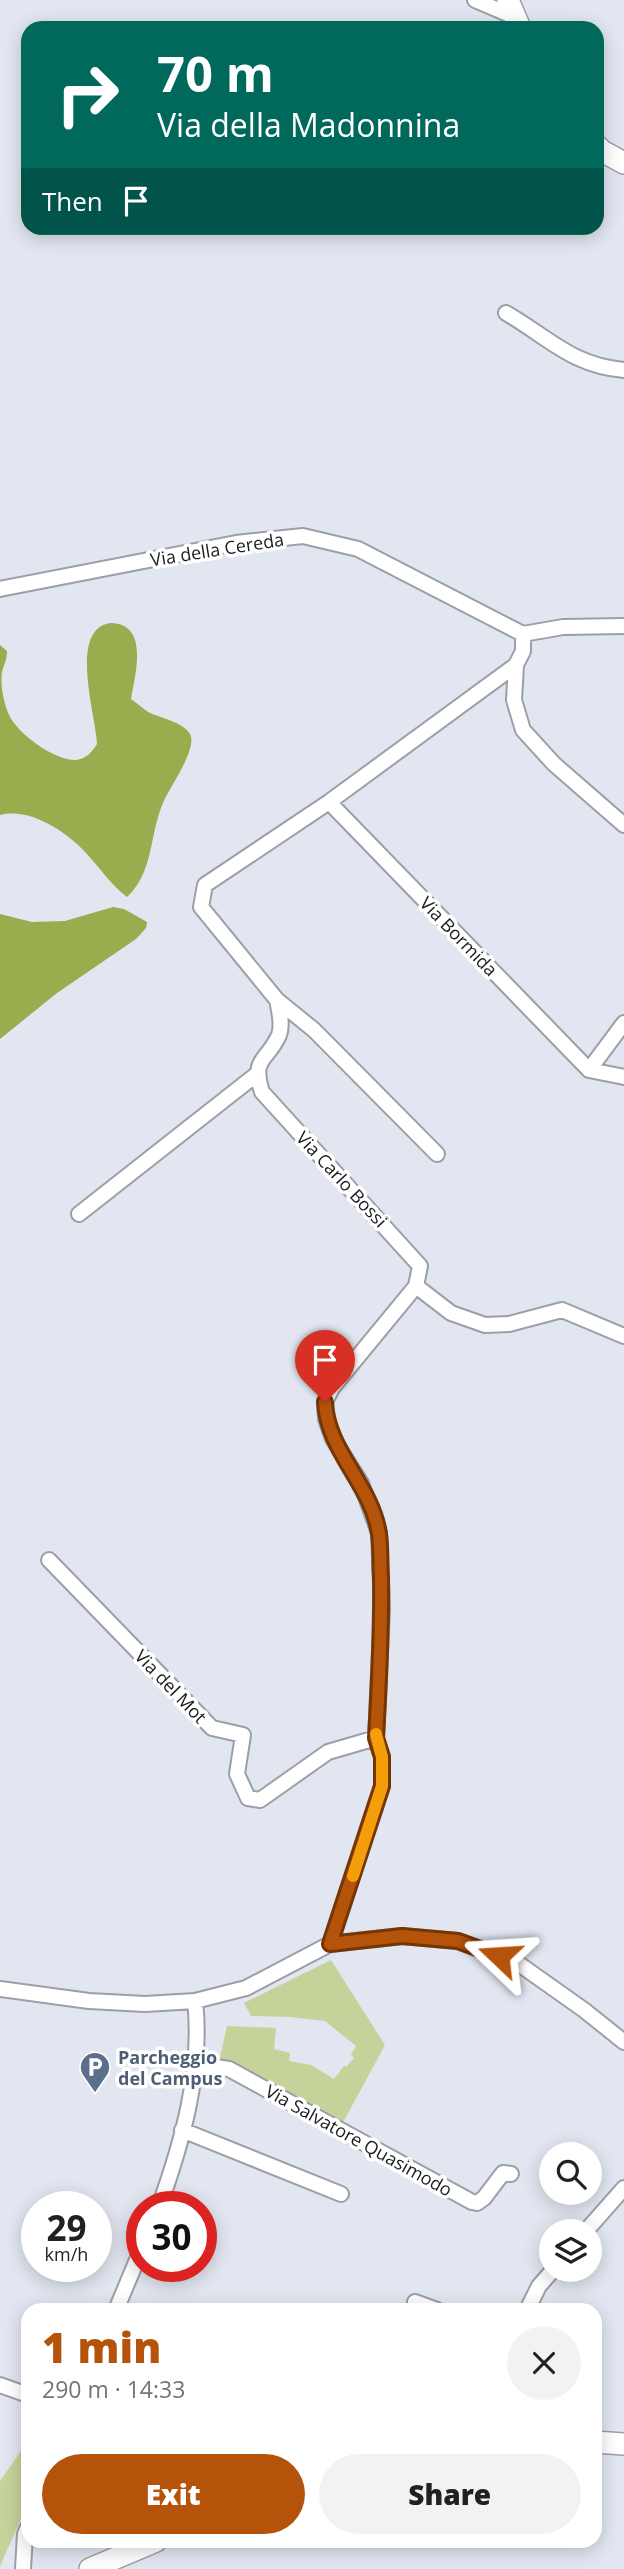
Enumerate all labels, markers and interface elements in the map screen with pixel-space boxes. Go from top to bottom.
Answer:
text: 70 m [157,40,274,106]
icon: right [42,49,133,140]
text: Via della Madonnina [157,103,460,146]
icon: arrive [117,182,155,220]
text: Then [42,183,103,219]
street label: Via della Cereda [149,527,285,571]
street label: Via Bormida [415,891,503,981]
street label: Via Carlo Bossi [291,1126,393,1232]
pin [295,1330,355,1402]
icon: arrive [306,1341,344,1379]
street label: Via del Mot [130,1644,212,1728]
position arrow [462,1919,536,1993]
place label: Parcheggio del Campus [118,2045,222,2090]
parking icon: Parcheggio del Campus [78,2050,112,2094]
street label: Via Salvatore Quasimodo [261,2079,457,2201]
map controls [539,2142,602,2282]
button: search [539,2142,602,2205]
speed limit sign: 30 [126,2191,217,2282]
text: 29 [46,2204,87,2251]
button: layers [539,2219,602,2282]
text: km/h [45,2242,88,2266]
text: 1 min [42,2318,161,2375]
button: close [507,2326,581,2400]
text: 290 m · 14:33 [42,2373,185,2405]
button: Exit [42,2454,305,2534]
button: Share [319,2454,581,2534]

